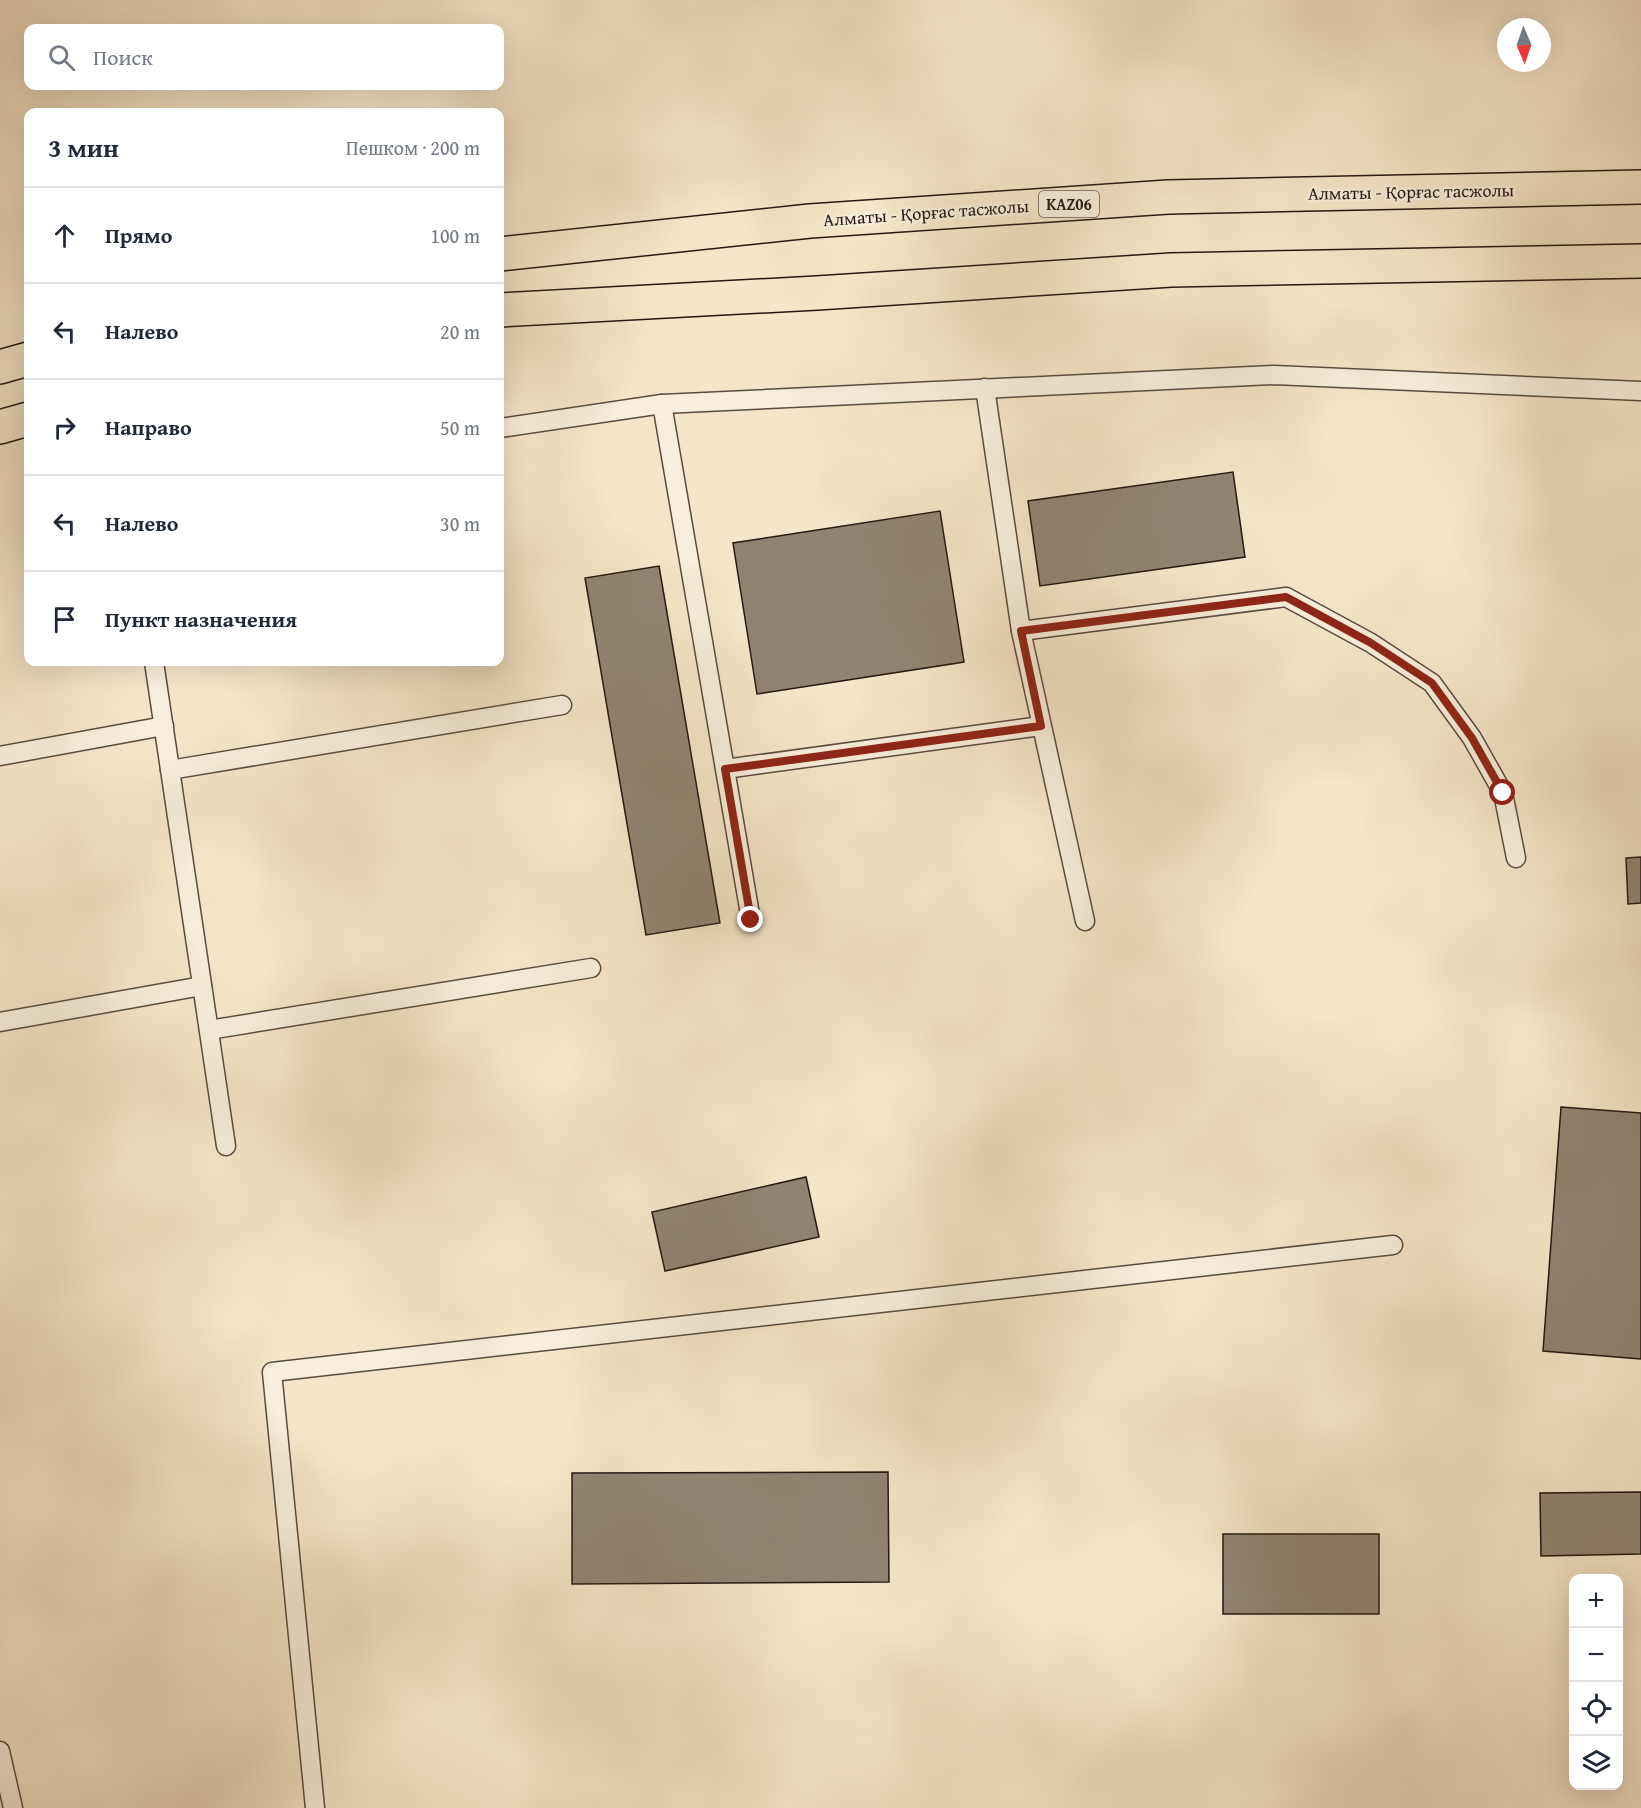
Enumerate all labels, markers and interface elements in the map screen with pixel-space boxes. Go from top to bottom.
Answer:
north arrow [1497,18,1551,72]
search box [24,24,504,90]
icon: search [45,41,78,74]
text: Поиск [93,41,153,73]
text: 3 мин [48,128,119,167]
text: Пешком · 200 m [346,133,480,162]
street label: Алматы - Қорғас тасжолы [1308,176,1515,207]
road number: KAZ06 [1039,191,1099,217]
street label: Алматы - Қорғас тасжолы [822,192,1030,233]
icon: ahead [48,219,81,252]
text: Прямо [105,219,172,251]
text: 100 m [430,221,480,250]
icon: left [48,315,81,348]
text: Налево [105,315,178,347]
text: 20 m [440,317,480,346]
icon: right [48,411,81,444]
text: Направо [105,411,192,443]
text: 50 m [440,413,480,442]
icon: left [48,507,81,540]
text: Налево [105,507,178,539]
text: 30 m [440,509,480,538]
icon: arrive [48,603,81,636]
text: Пункт назначения [105,603,297,635]
route start [1489,779,1515,805]
route end [737,906,763,932]
map controls [1569,1574,1623,1790]
button: + [1569,1574,1623,1628]
button: − [1569,1628,1623,1682]
button: locate [1569,1682,1623,1736]
button: layers [1569,1736,1623,1790]

